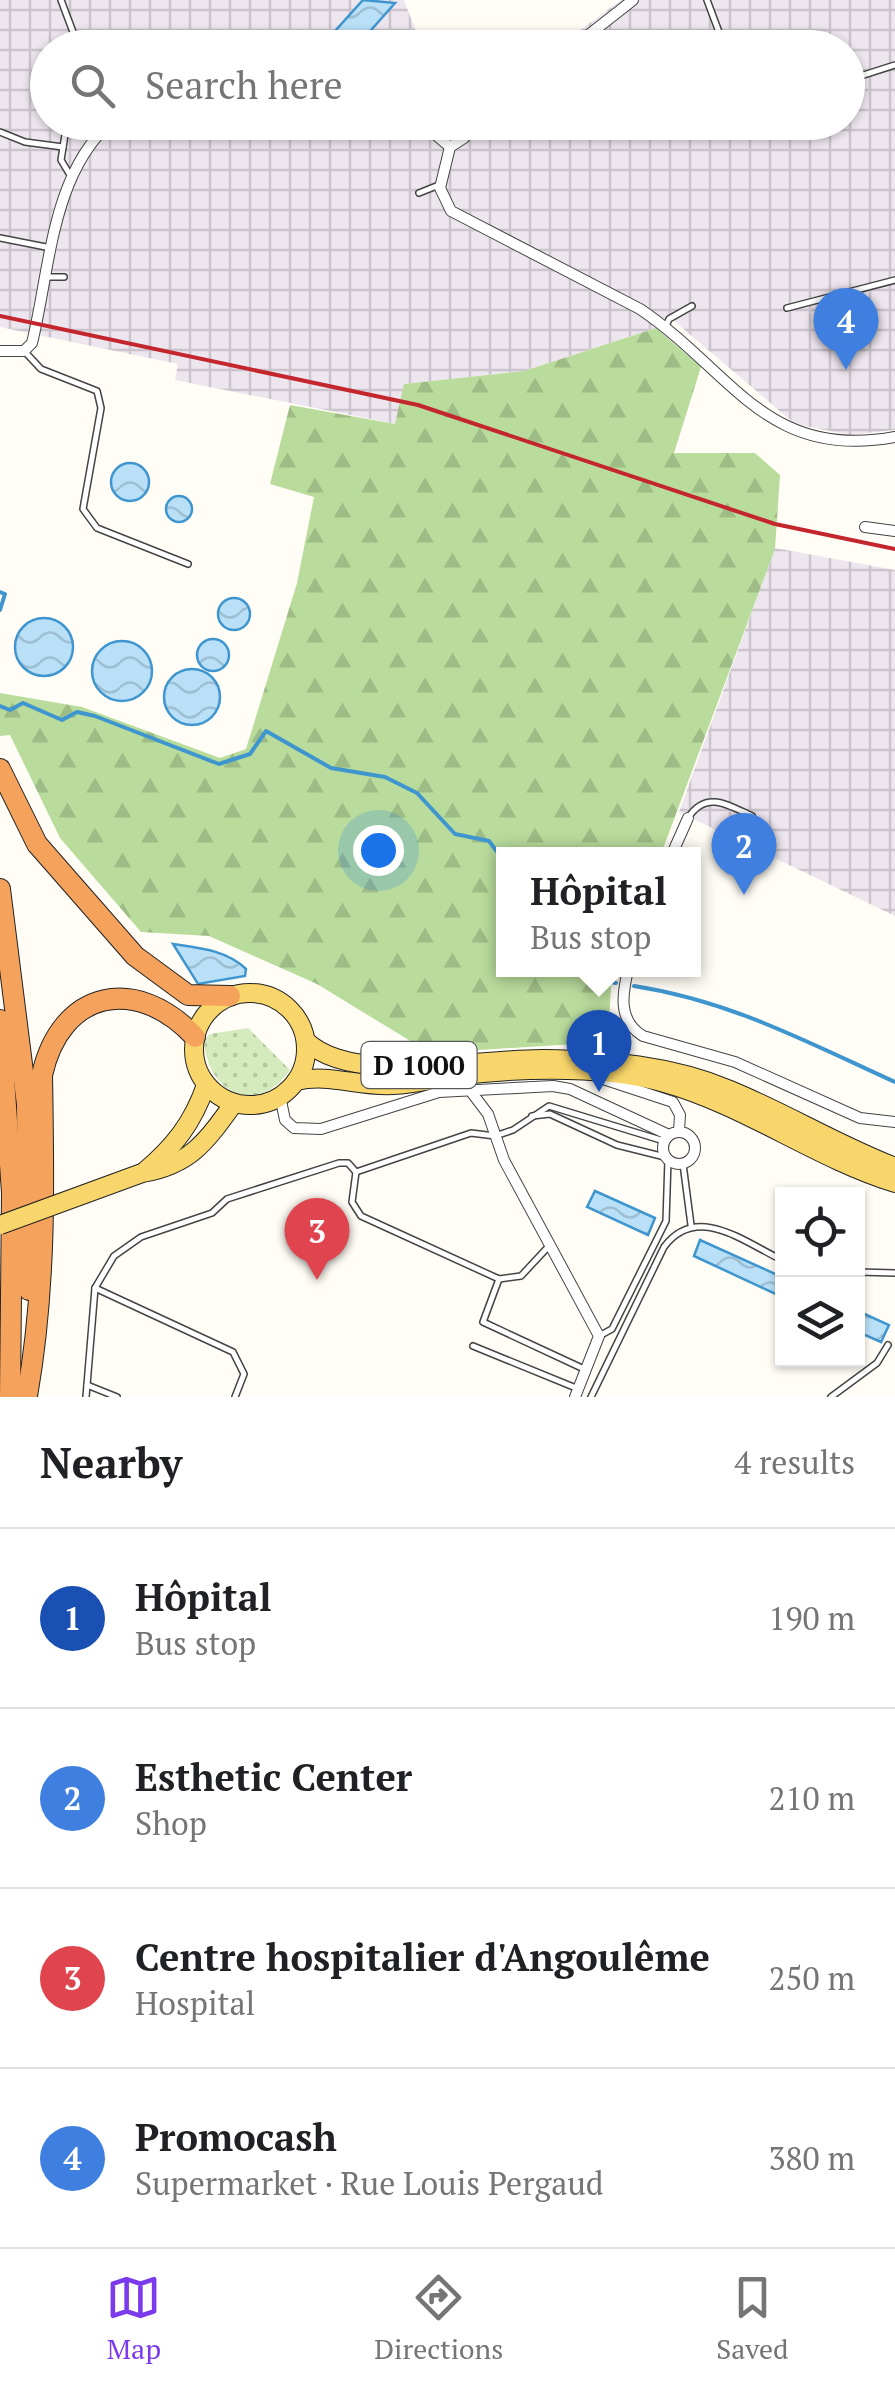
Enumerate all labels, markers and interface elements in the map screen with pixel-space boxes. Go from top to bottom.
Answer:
search box [30,30,865,140]
icon: search [65,58,120,113]
text: Search here [145,60,343,110]
pin: 4 [814,288,878,370]
pin: 2 [712,812,776,895]
your location [353,825,404,876]
popup [496,847,701,977]
text: Hôpital [530,866,667,916]
text: Bus stop [530,916,651,958]
pin: 1 [566,1010,632,1092]
road number: D 1000 [362,1042,476,1088]
map controls [775,1187,865,1367]
button: locate [775,1187,865,1277]
pin: 3 [284,1198,350,1280]
button: layers [775,1277,865,1367]
text: Nearby [40,1434,182,1490]
text: 4 results [734,1441,855,1483]
text: Hôpital [135,1572,272,1622]
text: 1 [63,1597,82,1639]
text: 190 m [768,1597,855,1639]
text: Bus stop [135,1622,256,1664]
text: Esthetic Center [135,1752,412,1802]
text: 2 [63,1777,82,1819]
text: 210 m [768,1777,855,1819]
text: Shop [135,1802,207,1844]
text: Centre hospitalier d'Angoulême [135,1932,710,1982]
text: 3 [63,1957,82,1999]
text: 250 m [768,1957,855,1999]
text: Hospital [135,1982,255,2024]
text: Promocash [135,2112,337,2162]
text: 4 [63,2137,82,2179]
text: 380 m [768,2137,855,2179]
text: Supermarket · Rue Louis Pergaud [135,2162,604,2204]
tab: Map [106,2270,161,2367]
tab: Directions [374,2270,503,2367]
tab: Saved [716,2270,789,2367]

